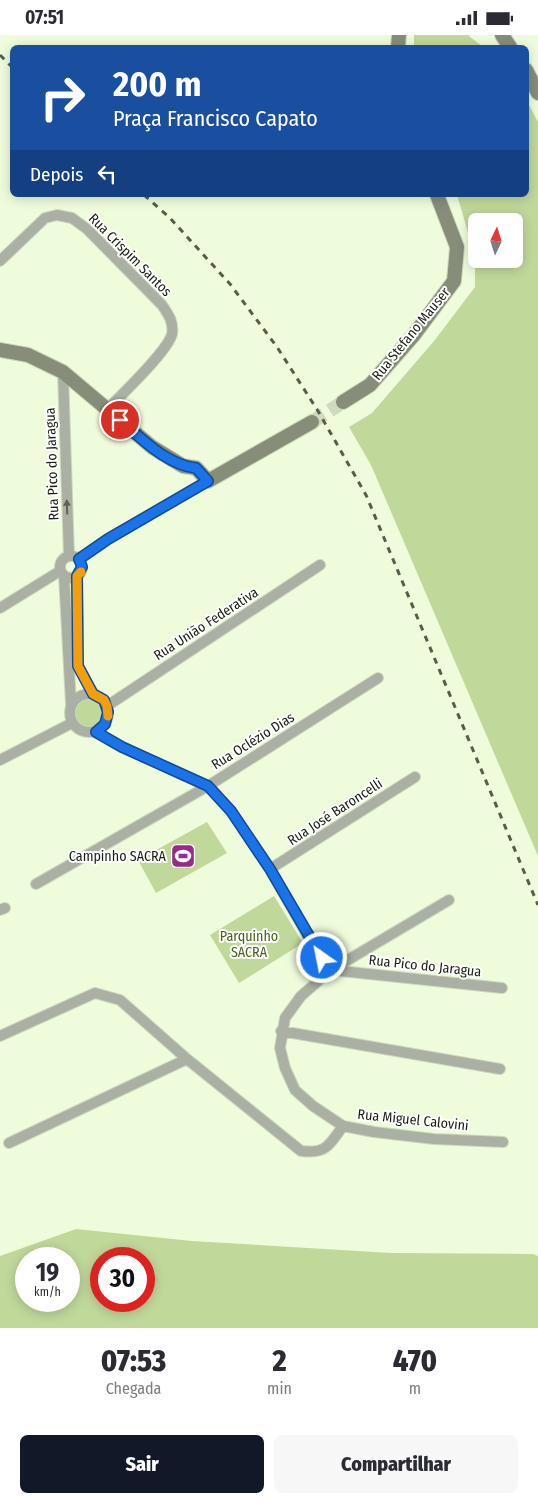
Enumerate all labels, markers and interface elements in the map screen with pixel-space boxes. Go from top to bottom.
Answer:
text: 07:51 [25,6,64,29]
text: 200 m [113,63,201,105]
icon: right [30,65,95,130]
text: Praça Francisco Capato [113,105,318,132]
icon: left [93,160,121,188]
text: Depois [30,163,83,186]
street label: Rua Crispim Santos [85,210,175,300]
north arrow [468,213,522,267]
map controls [468,213,523,268]
street label: Rua Stefano Mauser [368,284,454,384]
pin [99,399,141,441]
icon: arrive [106,406,134,434]
street label: Rua Pico do Jaragua [42,407,62,521]
one-way arrow [63,499,71,515]
street label: Rua União Federativa [151,584,262,664]
street label: Rua Oclézio Dias [208,709,298,773]
street label: Rua José Baroncelli [284,775,386,849]
sports icon: Campinho SACRA [170,843,196,869]
place label: Campinho SACRA [69,848,167,865]
park label: Parquinho SACRA [220,928,278,961]
position arrow [295,931,347,983]
street label: Rua Pico do Jaragua [368,952,482,980]
street label: Rua Miguel Calovini [357,1106,469,1134]
speed limit sign: 30 [90,1247,155,1312]
text: 19 [36,1258,59,1288]
text: km/h [34,1285,61,1299]
text: 07:53 [101,1343,166,1379]
text: 2 [272,1343,287,1379]
text: 470 [393,1343,437,1379]
text: Chegada [106,1379,161,1398]
text: min [267,1379,292,1398]
text: m [409,1379,421,1398]
button: Sair [20,1435,264,1493]
button: Compartilhar [274,1435,518,1493]

